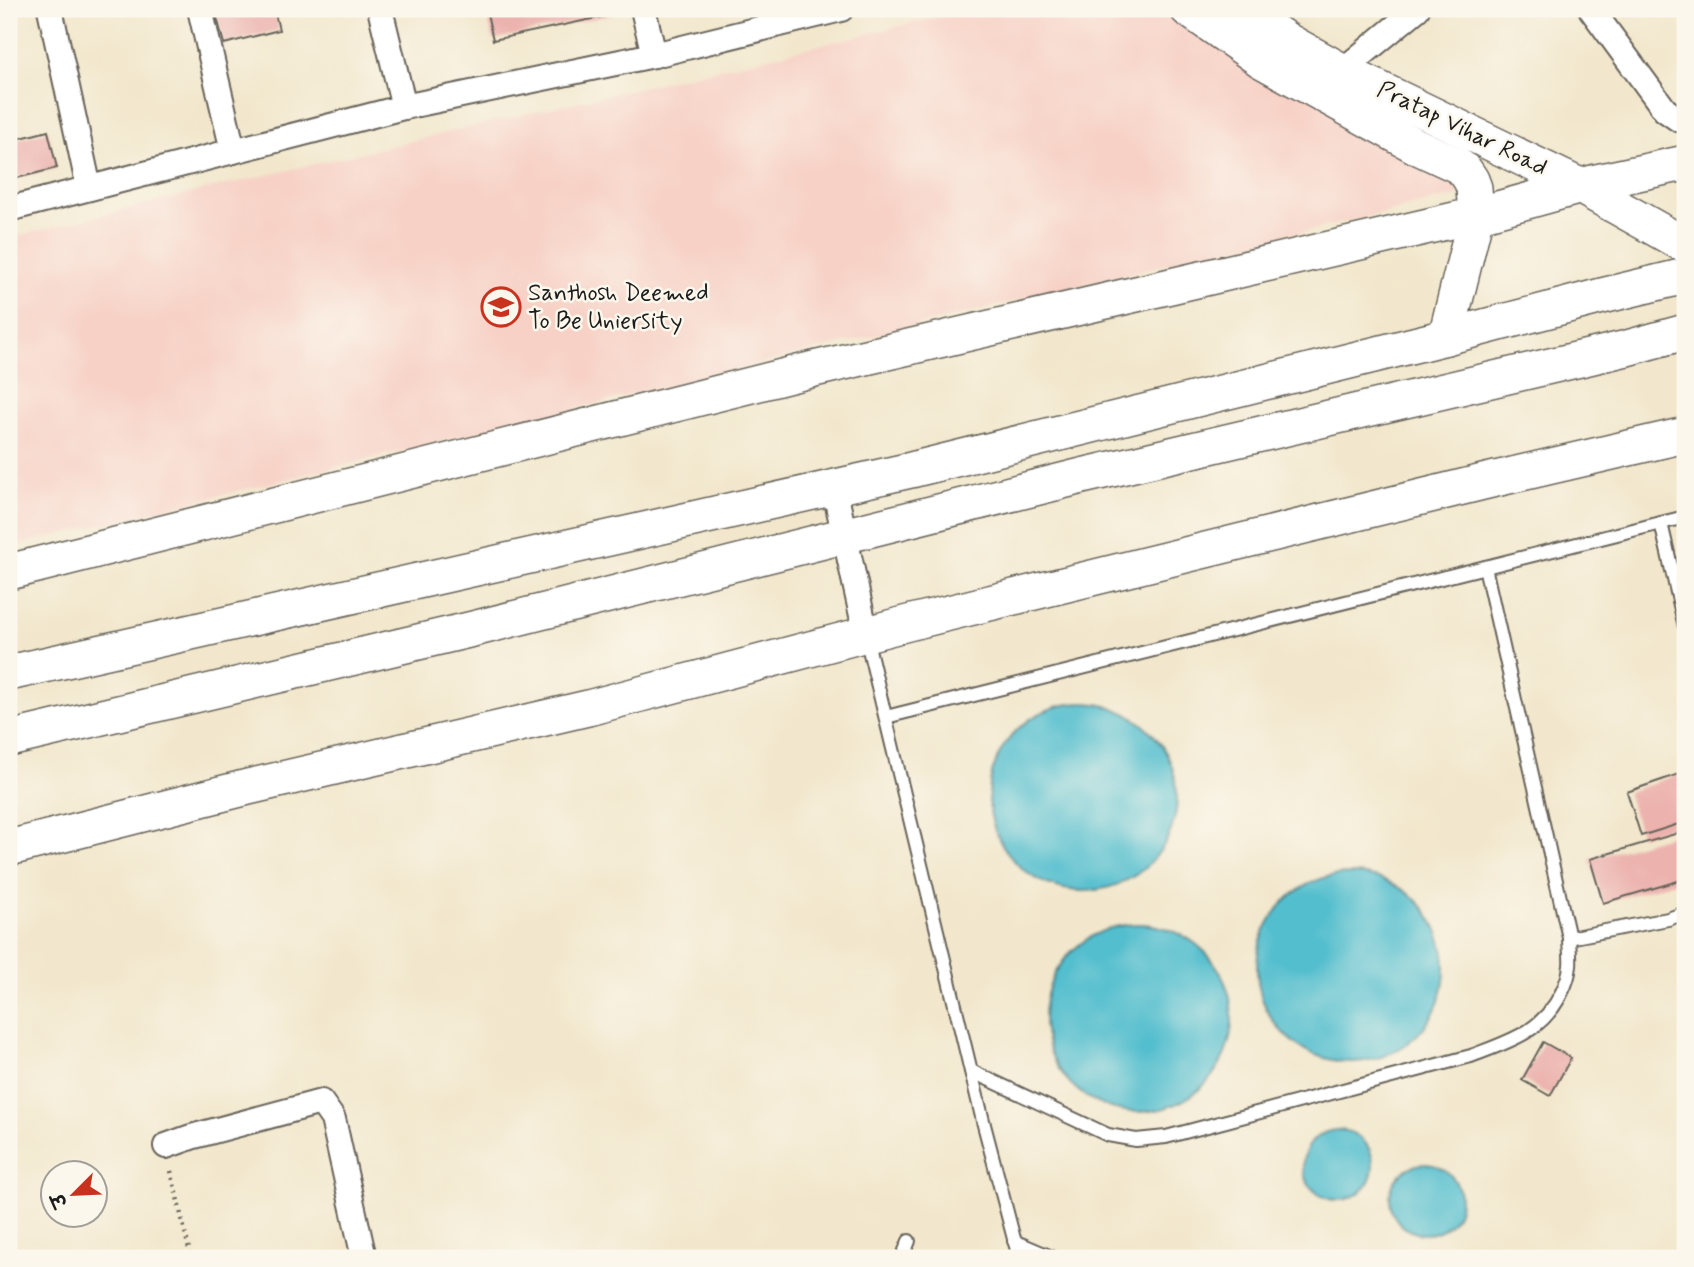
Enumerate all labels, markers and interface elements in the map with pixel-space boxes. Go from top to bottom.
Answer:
street label: Pratap Vihar Road [1372,74,1552,184]
place label: Santhosh Deemed To Be Uniersity [528,278,709,337]
school or university icon: Santhosh Deemed To Be Uniersity [480,286,522,328]
north arrow [38,1158,108,1228]
text: उ [45,1187,75,1213]

